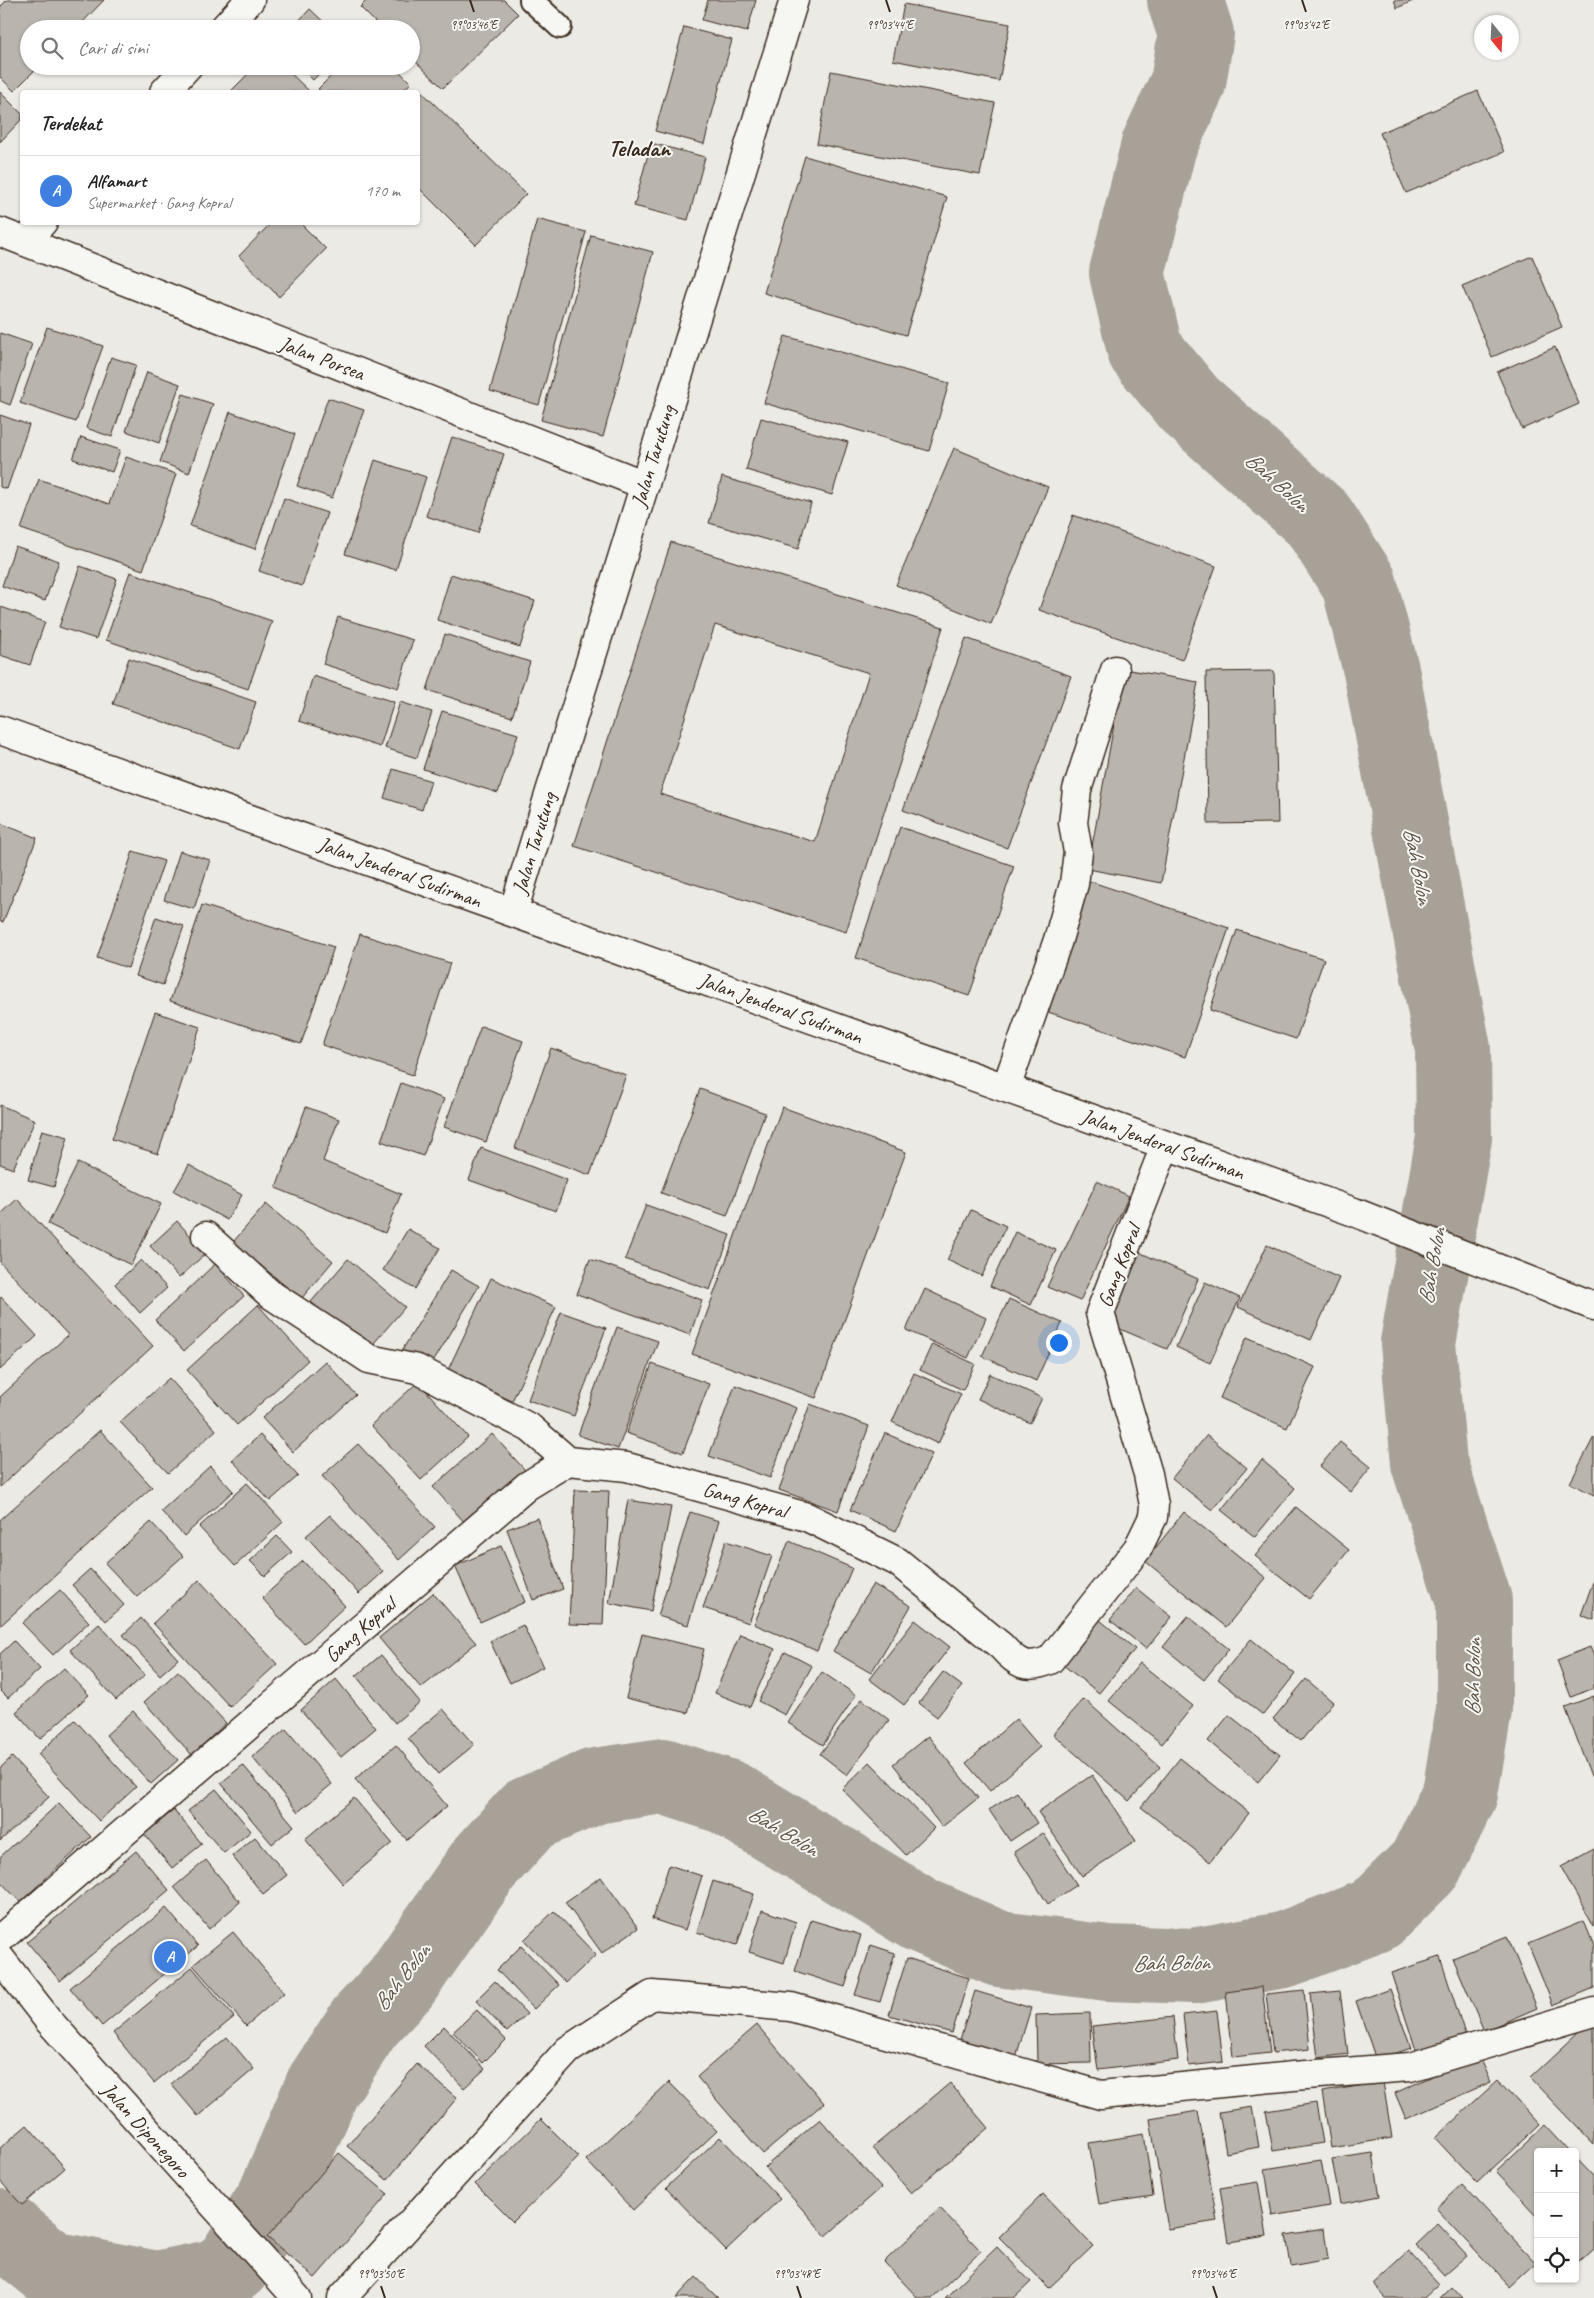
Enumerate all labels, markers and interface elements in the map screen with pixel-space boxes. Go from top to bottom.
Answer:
north arrow [1474,15,1519,60]
text: 99°03'46"E [451,17,499,33]
text: 99°03'44"E [867,17,915,33]
text: 99°03'42"E [1283,17,1331,33]
search box [20,20,420,75]
icon: search [38,34,66,62]
text: Cari di sini [78,36,148,60]
text: Terdekat [40,110,101,136]
district label: Teladan [608,133,672,163]
text: Alfamart [87,169,146,193]
text: A [52,181,60,201]
text: 170 m [366,181,400,201]
text: Supermarket · Gang Kopral [87,193,231,213]
street label: Jalan Porsea [275,330,370,387]
street label: Jalan Tarutung [625,401,681,511]
water label: Bah Bolon [1239,446,1317,520]
street label: Jalan Tarutung [506,788,562,898]
water label: Bah Bolon [1397,826,1439,909]
street label: Jalan Jenderal Sudirman [314,830,486,914]
street label: Jalan Jenderal Sudirman [695,966,867,1050]
street label: Jalan Jenderal Sudirman [1077,1102,1249,1186]
street label: Gang Kopral [1091,1218,1148,1311]
water label: Bah Bolon [1412,1224,1453,1306]
your location [1046,1330,1072,1356]
street label: Gang Kopral [700,1476,793,1525]
street label: Gang Kopral [319,1590,404,1668]
water label: Bah Bolon [1458,1636,1488,1716]
water label: Bah Bolon [743,1799,825,1864]
water label: Bah Bolon [367,1936,438,2016]
pin: A [154,1938,186,1976]
water label: Bah Bolon [1132,1948,1212,1978]
street label: Jalan Diponegoro [96,2076,197,2184]
map controls [1534,2148,1579,2283]
button: + [1534,2148,1579,2193]
button: − [1534,2193,1579,2238]
button: locate [1534,2238,1579,2283]
text: 99°03'50"E [358,2266,406,2282]
text: 99°03'48"E [774,2266,822,2282]
text: 99°03'46"E [1190,2266,1238,2282]

